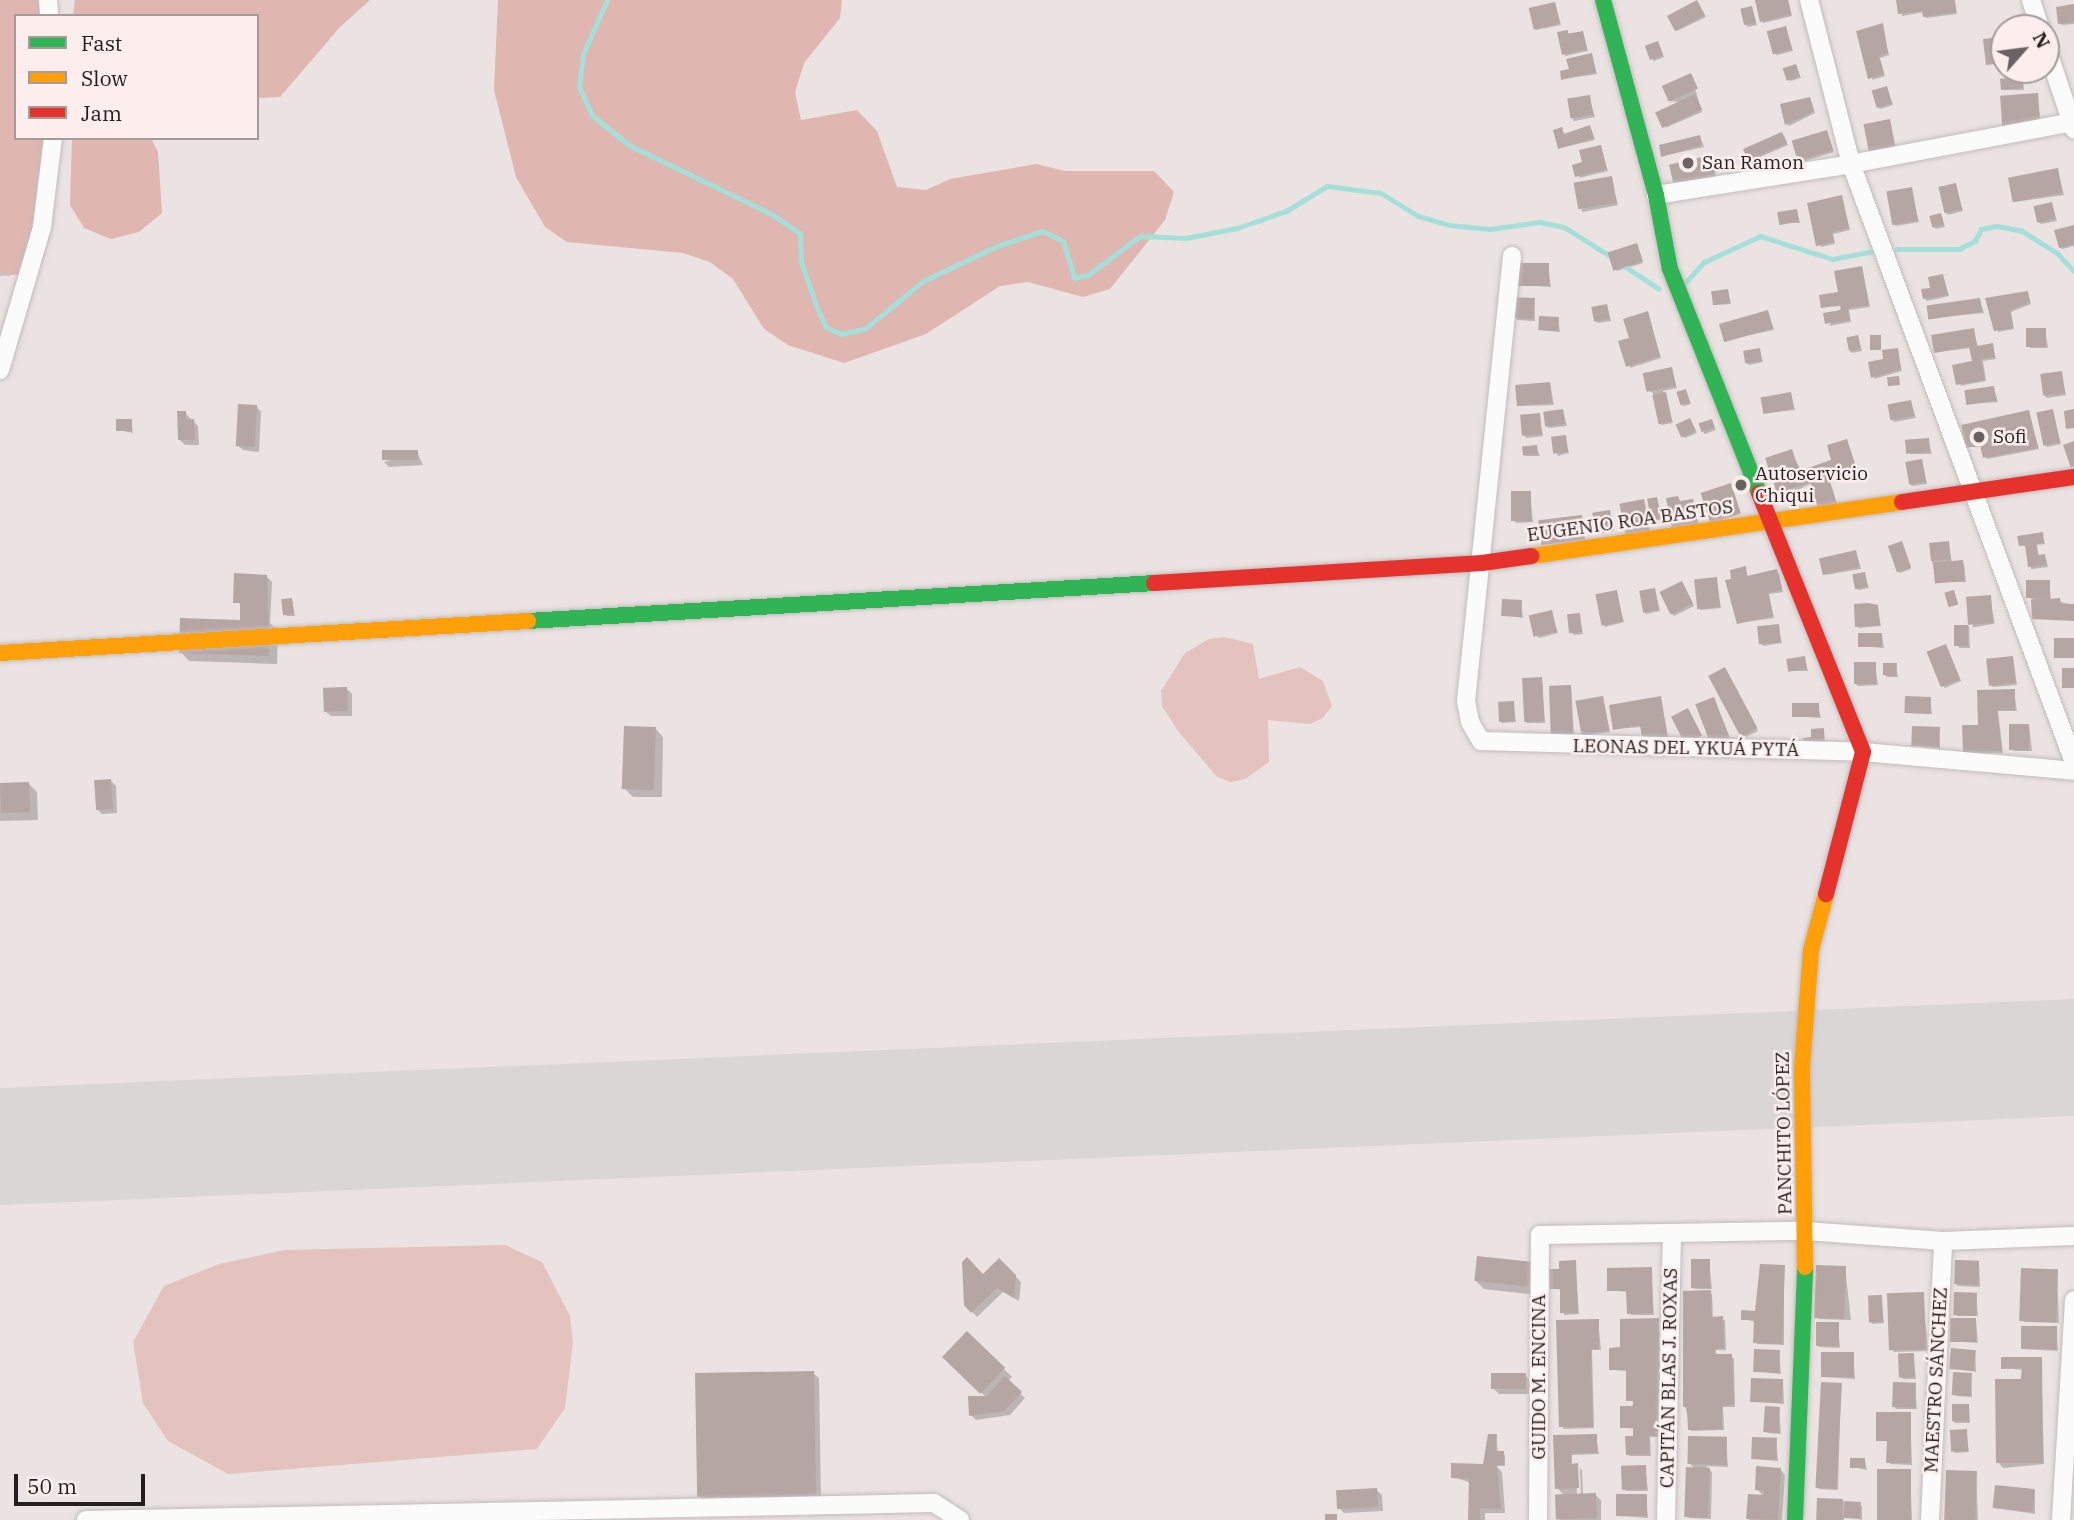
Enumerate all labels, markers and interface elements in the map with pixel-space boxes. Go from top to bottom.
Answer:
legend [14,14,259,140]
north arrow [1990,14,2060,84]
text: N [2028,28,2056,52]
text: Fast [81,29,122,57]
text: Slow [81,64,128,92]
text: Jam [81,99,122,127]
place label: San Ramon [1702,152,1804,174]
marker: San Ramon [1680,155,1696,171]
place label: Sofi [1993,426,2027,448]
marker: Sofi [1971,429,1987,445]
place label: Autoservicio Chiqui [1755,463,1868,507]
marker: Autoservicio Chiqui [1733,477,1749,493]
street label: EUGENIO ROA BASTOS [1525,495,1735,547]
street label: LEONAS DEL YKUÁ PYTÁ [1573,735,1799,761]
street label: PANCHITO LÓPEZ [1771,1051,1797,1215]
street label: CAPITÁN BLAS J. ROXAS [1656,1268,1682,1488]
street label: MAESTRO SÁNCHEZ [1920,1287,1952,1473]
street label: GUIDO M. ENCINA [1528,1294,1550,1460]
scale bar [18,1460,149,1504]
text: 50 m [27,1472,77,1500]

